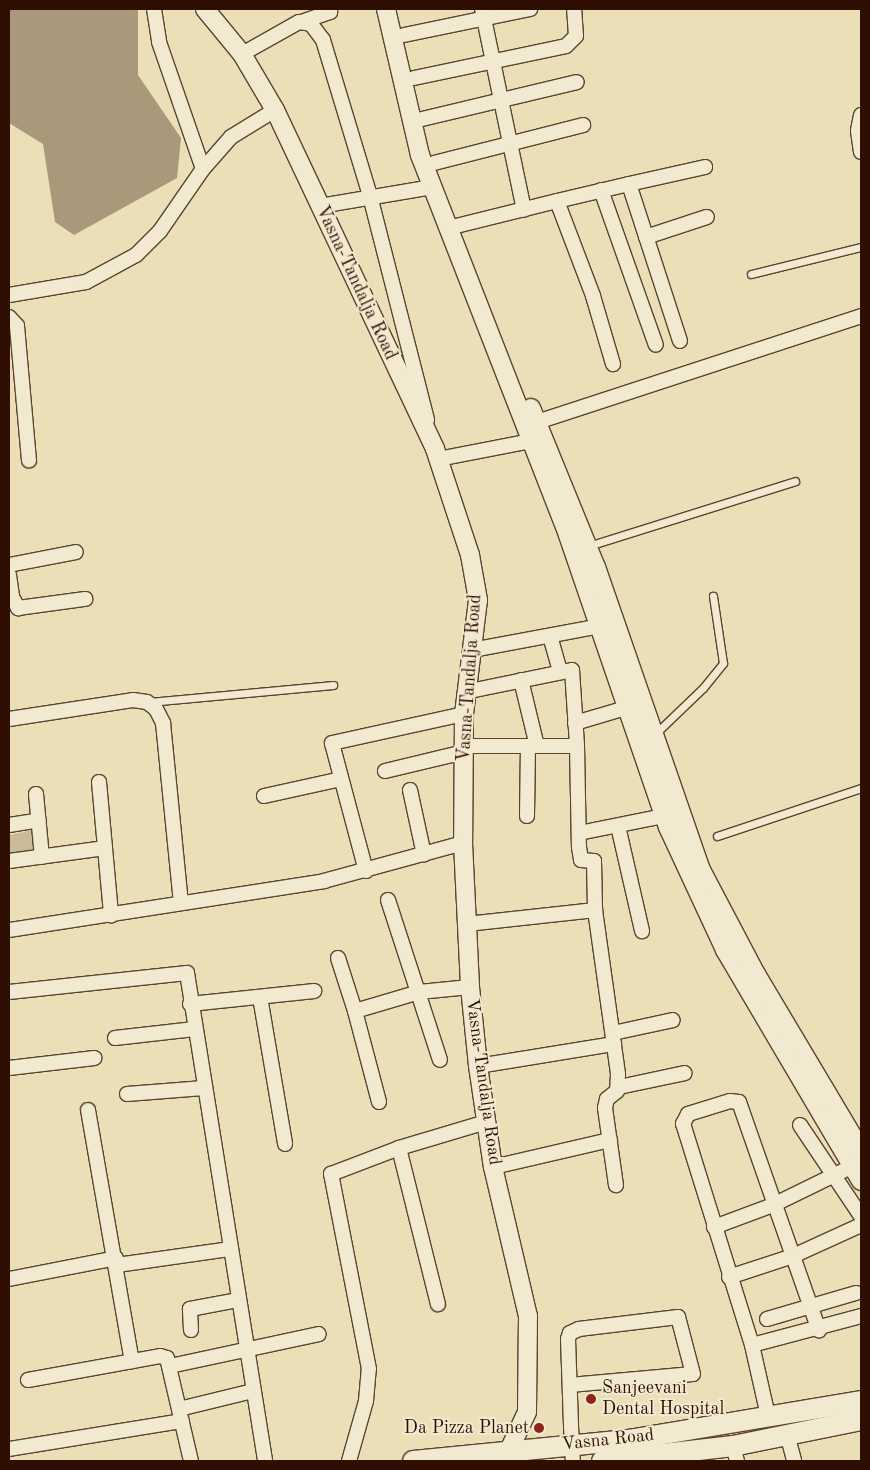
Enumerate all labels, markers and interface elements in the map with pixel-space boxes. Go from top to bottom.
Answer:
street label: Vasna-Tandalja Road [311,202,401,364]
street label: Vasna-Tandalja Road [453,593,487,763]
street label: Vasna-Tandalja Road [461,997,505,1167]
place label: Sanjeevani Dental Hospital [602,1378,724,1420]
marker: Sanjeevani Dental Hospital [584,1392,598,1406]
place label: Da Pizza Planet [404,1417,529,1439]
marker: Da Pizza Planet [533,1422,545,1434]
street label: Vasna Road [561,1424,655,1456]

